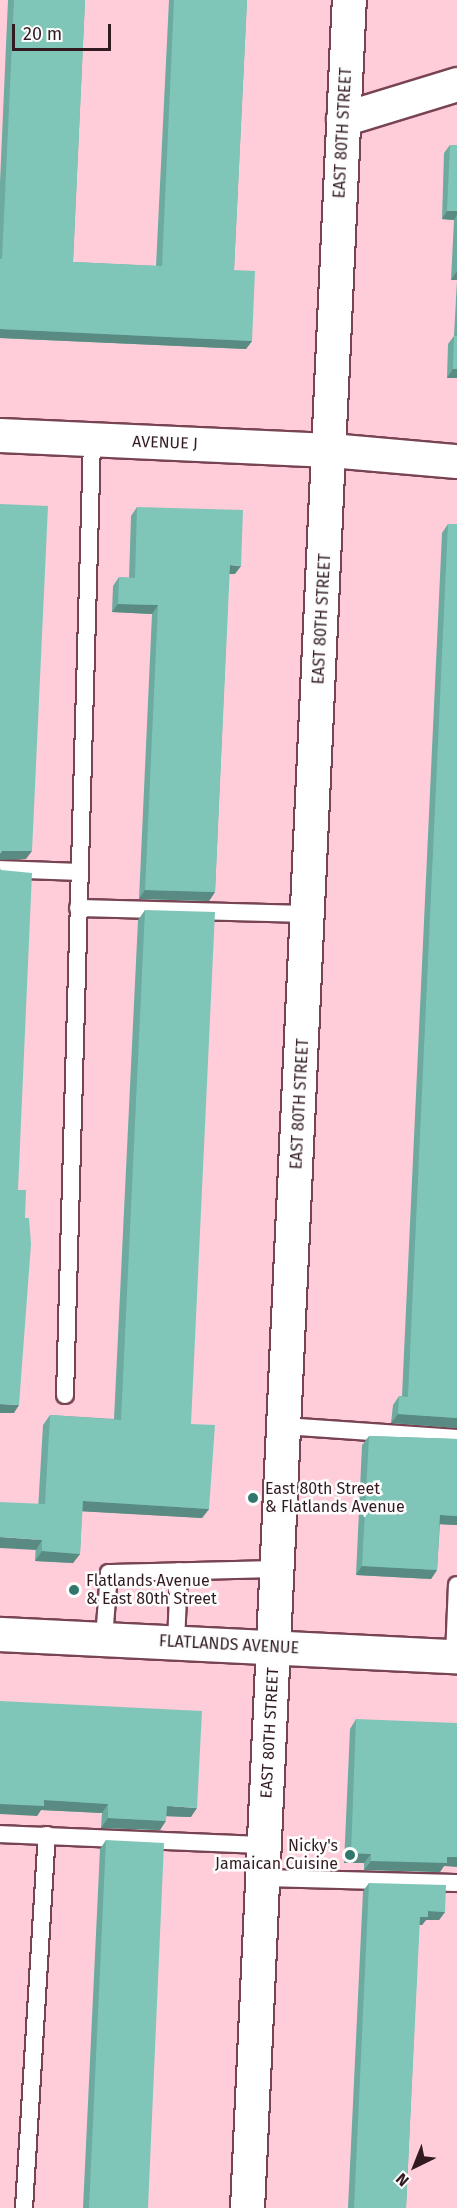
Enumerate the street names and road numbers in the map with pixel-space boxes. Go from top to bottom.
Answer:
street label: EAST 80TH STREET [330,67,356,199]
street label: AVENUE J [132,432,198,454]
street label: EAST 80TH STREET [309,553,335,685]
street label: EAST 80TH STREET [287,1038,313,1170]
street label: FLATLANDS AVENUE [158,1632,300,1658]
street label: EAST 80TH STREET [257,1667,283,1799]

